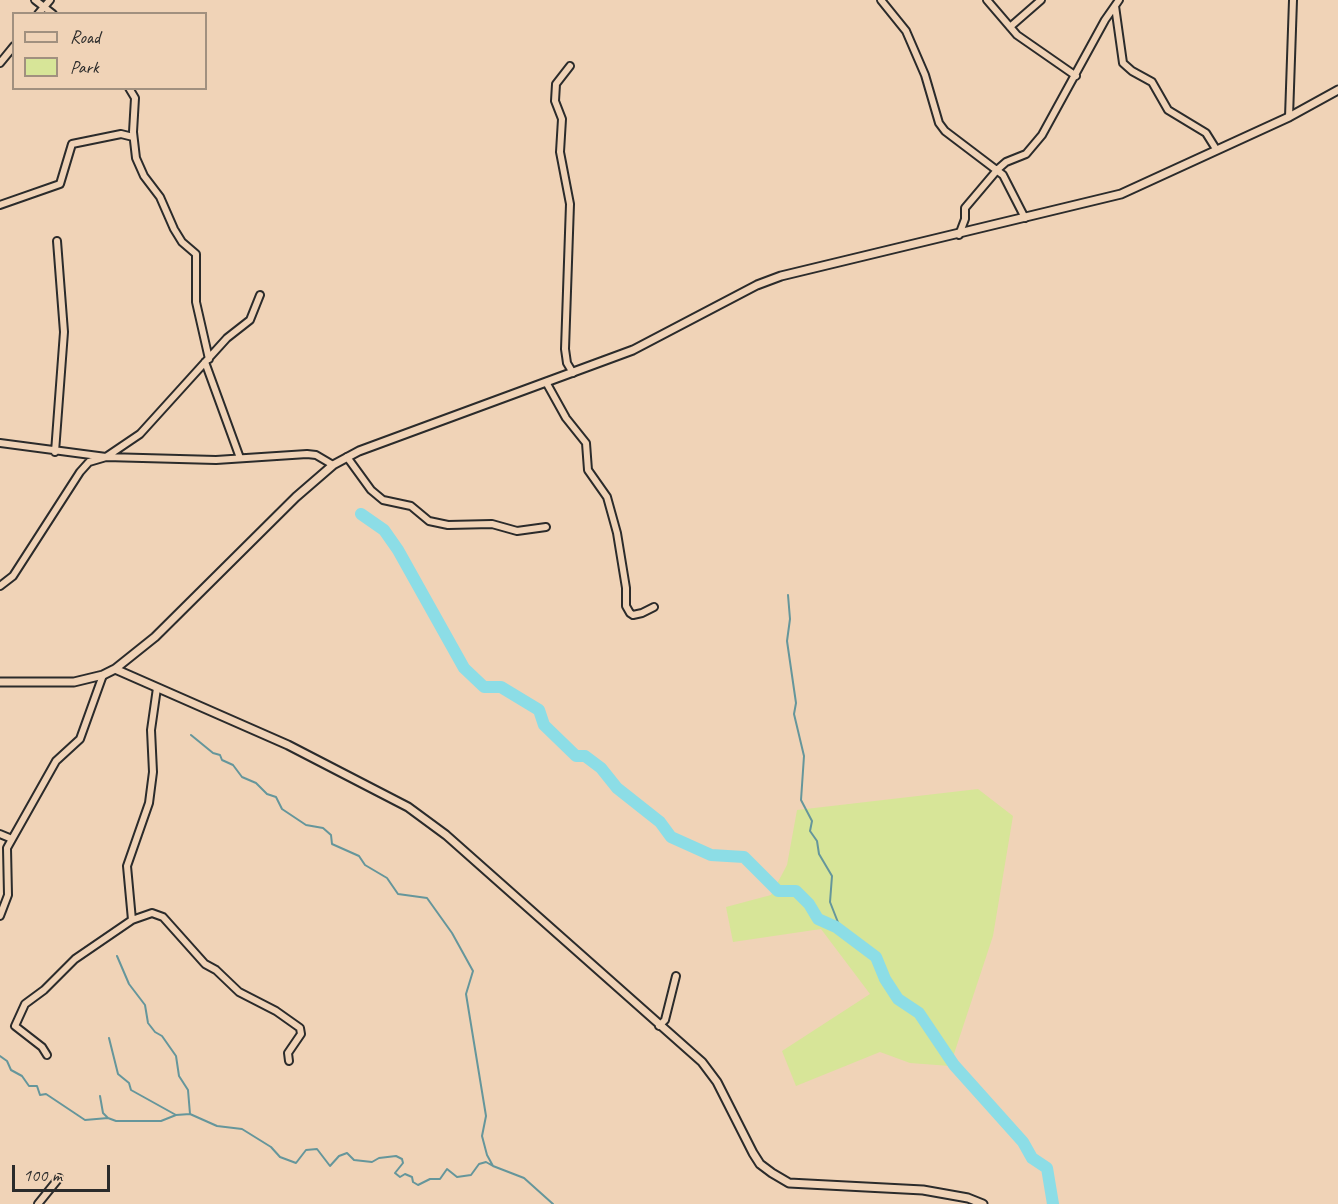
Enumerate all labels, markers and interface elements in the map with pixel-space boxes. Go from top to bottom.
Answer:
legend [12,12,207,90]
text: Road [70,26,100,48]
text: Park [70,56,99,78]
scale bar [15,1153,112,1191]
text: 100 m [23,1164,62,1186]

